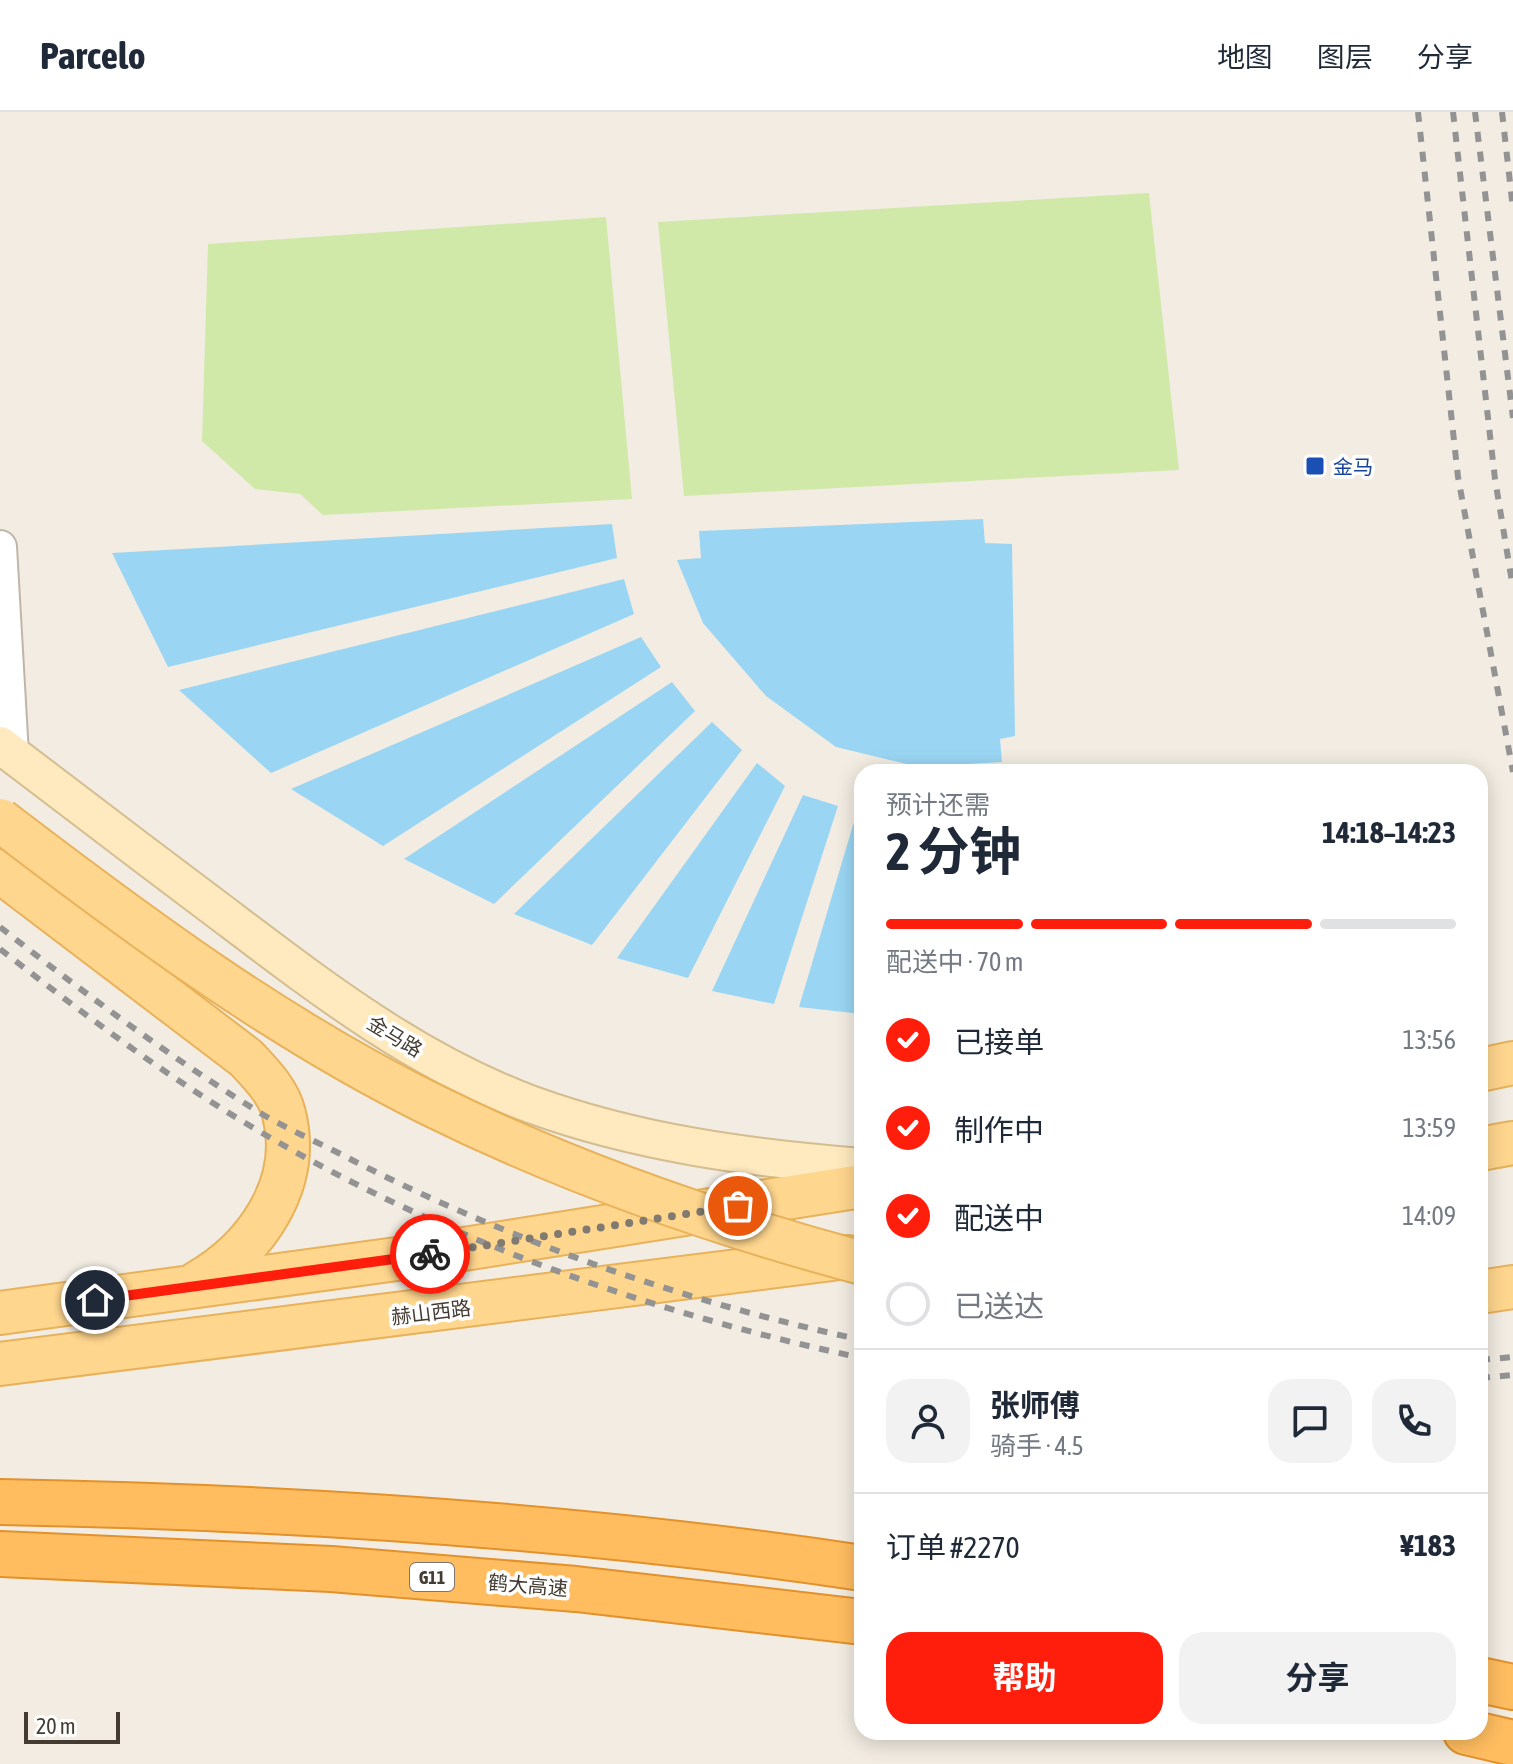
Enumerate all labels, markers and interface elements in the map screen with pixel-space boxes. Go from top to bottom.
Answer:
text: Parcelo [40,34,146,77]
text: 地图 [1217,41,1273,73]
text: 图层 [1317,41,1373,73]
text: 分享 [1417,41,1473,73]
marker: 金马 [1304,455,1326,477]
place label: 金马 [1333,455,1373,478]
text: 预计还需 [886,790,990,820]
text: 14:18–14:23 [1322,815,1456,849]
text: 2 分钟 [886,821,1022,881]
text: 配送中 · 70 m [886,947,1023,977]
street label: 金马路 [363,1011,427,1061]
icon: check [886,1018,930,1062]
text: 已接单 [954,1025,1044,1059]
text: 13:56 [1402,1025,1456,1055]
icon: check [886,1106,930,1150]
text: 制作中 [954,1113,1044,1147]
text: 13:59 [1402,1113,1456,1143]
pin [704,1172,772,1240]
icon: bag [716,1184,760,1228]
icon: check [886,1194,930,1238]
text: 配送中 [954,1201,1044,1235]
text: 14:09 [1402,1201,1456,1231]
courier [390,1214,470,1294]
icon: bike [408,1232,452,1276]
pin [61,1266,129,1334]
icon: home [73,1278,117,1322]
text: 已送达 [954,1289,1044,1323]
street label: 赫山西路 [390,1296,472,1328]
button: person [886,1379,970,1463]
button: chat [1268,1379,1352,1463]
button: phone [1372,1379,1456,1463]
text: 张师傅 [990,1388,1080,1422]
text: 骑手 · 4.5 [990,1431,1084,1461]
text: ¥183 [1400,1528,1456,1562]
text: 订单 #2270 [886,1530,1020,1564]
road number: G11 [410,1563,454,1591]
street label: 鹤大高速 [487,1570,569,1600]
button: 帮助 [886,1632,1163,1724]
button: 分享 [1179,1632,1456,1724]
scale bar [24,1708,120,1744]
text: 20 m [36,1713,76,1739]

